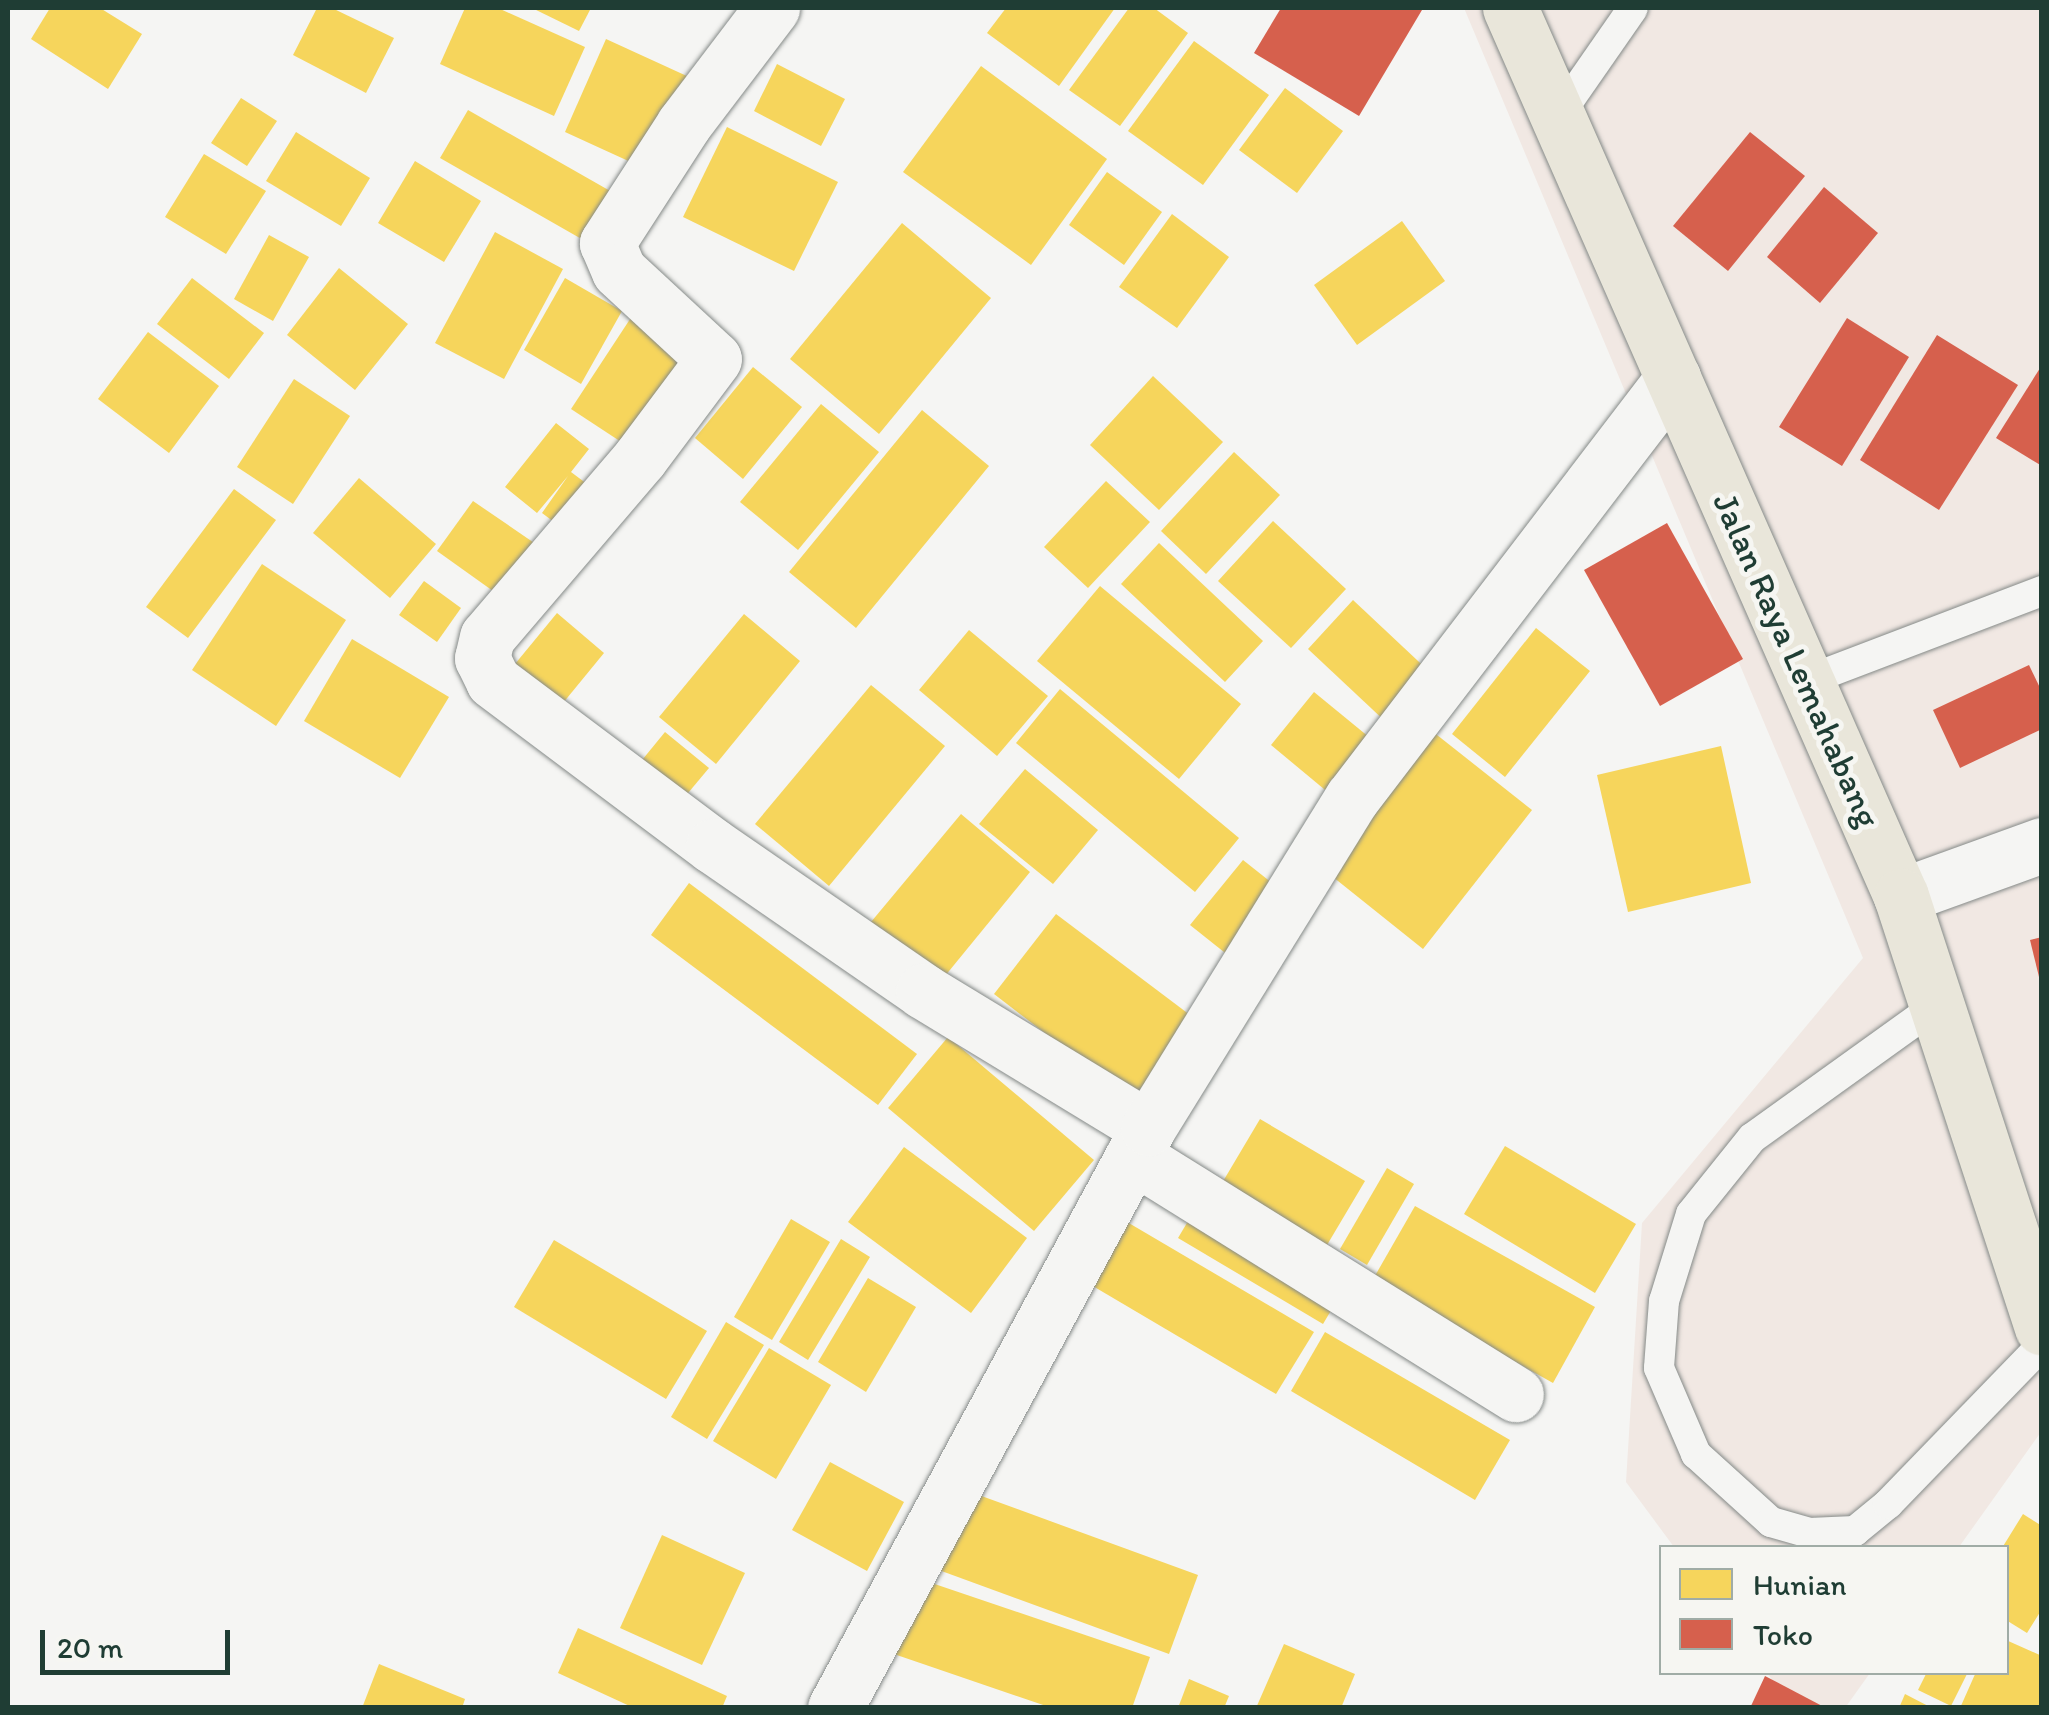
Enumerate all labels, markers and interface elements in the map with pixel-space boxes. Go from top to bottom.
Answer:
street label: Jalan Raya Lemahabang [1705,487,1889,833]
legend [1659,1545,2009,1675]
text: Hunian [1753,1566,1847,1603]
scale bar [45,1610,235,1672]
text: Toko [1753,1616,1813,1653]
text: 20 m [57,1629,123,1666]

